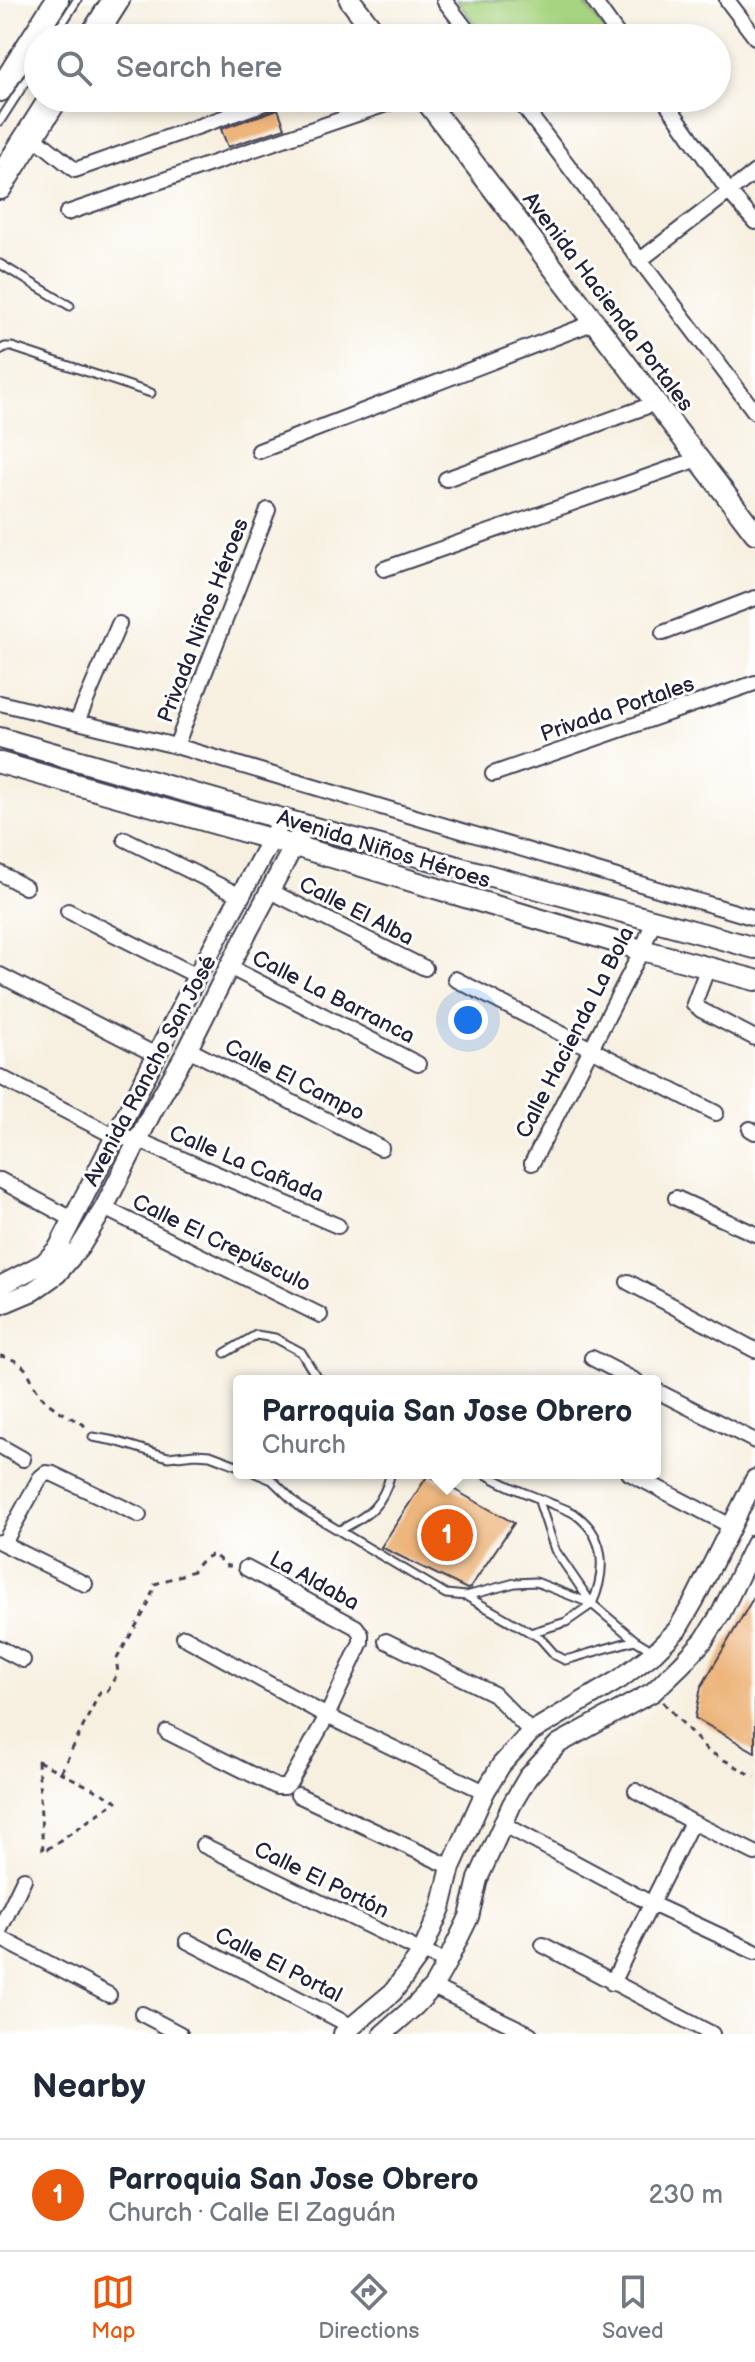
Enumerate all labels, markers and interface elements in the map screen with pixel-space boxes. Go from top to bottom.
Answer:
search box [24,24,731,112]
icon: search [52,46,96,90]
text: Search here [116,50,282,86]
street label: Avenida Hacienda Portales [517,187,699,417]
street label: Privada Niños Héroes [152,514,255,727]
street label: Privada Portales [537,670,698,748]
street label: Avenida Niños Héroes [274,804,494,895]
street label: Calle El Alba [294,871,418,952]
street label: Calle Hacienda La Bola [510,922,640,1143]
street label: Calle La Barranca [247,945,419,1050]
street label: Avenida Rancho San José [78,951,223,1191]
your location [448,1000,488,1040]
street label: Calle El Campo [220,1033,369,1127]
street label: Calle La Cañada [165,1120,328,1209]
street label: Calle El Crepúsculo [128,1188,315,1298]
popup [233,1375,661,1479]
text: Parroquia San Jose Obrero [262,1394,632,1430]
text: Church [262,1430,346,1461]
pin: 1 [421,1505,473,1565]
street label: La Aldaba [265,1546,364,1617]
street label: Calle El Portón [249,1836,393,1925]
street label: Calle El Portal [210,1922,346,2009]
text: Nearby [32,2066,146,2107]
text: Parroquia San Jose Obrero [108,2162,479,2198]
text: 1 [53,2180,63,2211]
text: 230 m [648,2180,723,2211]
text: Church · Calle El Zaguán [108,2198,396,2229]
tab: Map [91,2270,136,2345]
tab: Directions [318,2270,419,2345]
tab: Saved [602,2270,664,2345]

